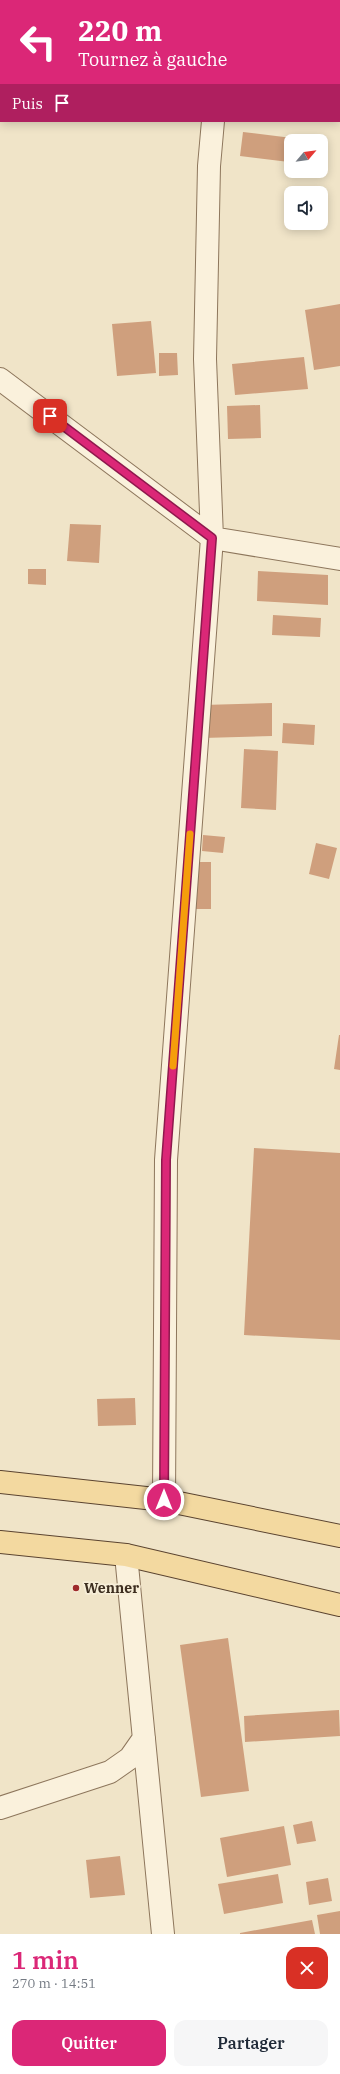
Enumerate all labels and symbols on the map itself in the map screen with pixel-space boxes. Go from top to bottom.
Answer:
north arrow [284,134,328,178]
pin [33,399,67,433]
position arrow [143,1479,185,1521]
place label: Wenner [84,1579,139,1597]
marker: Wenner [71,1583,81,1593]

